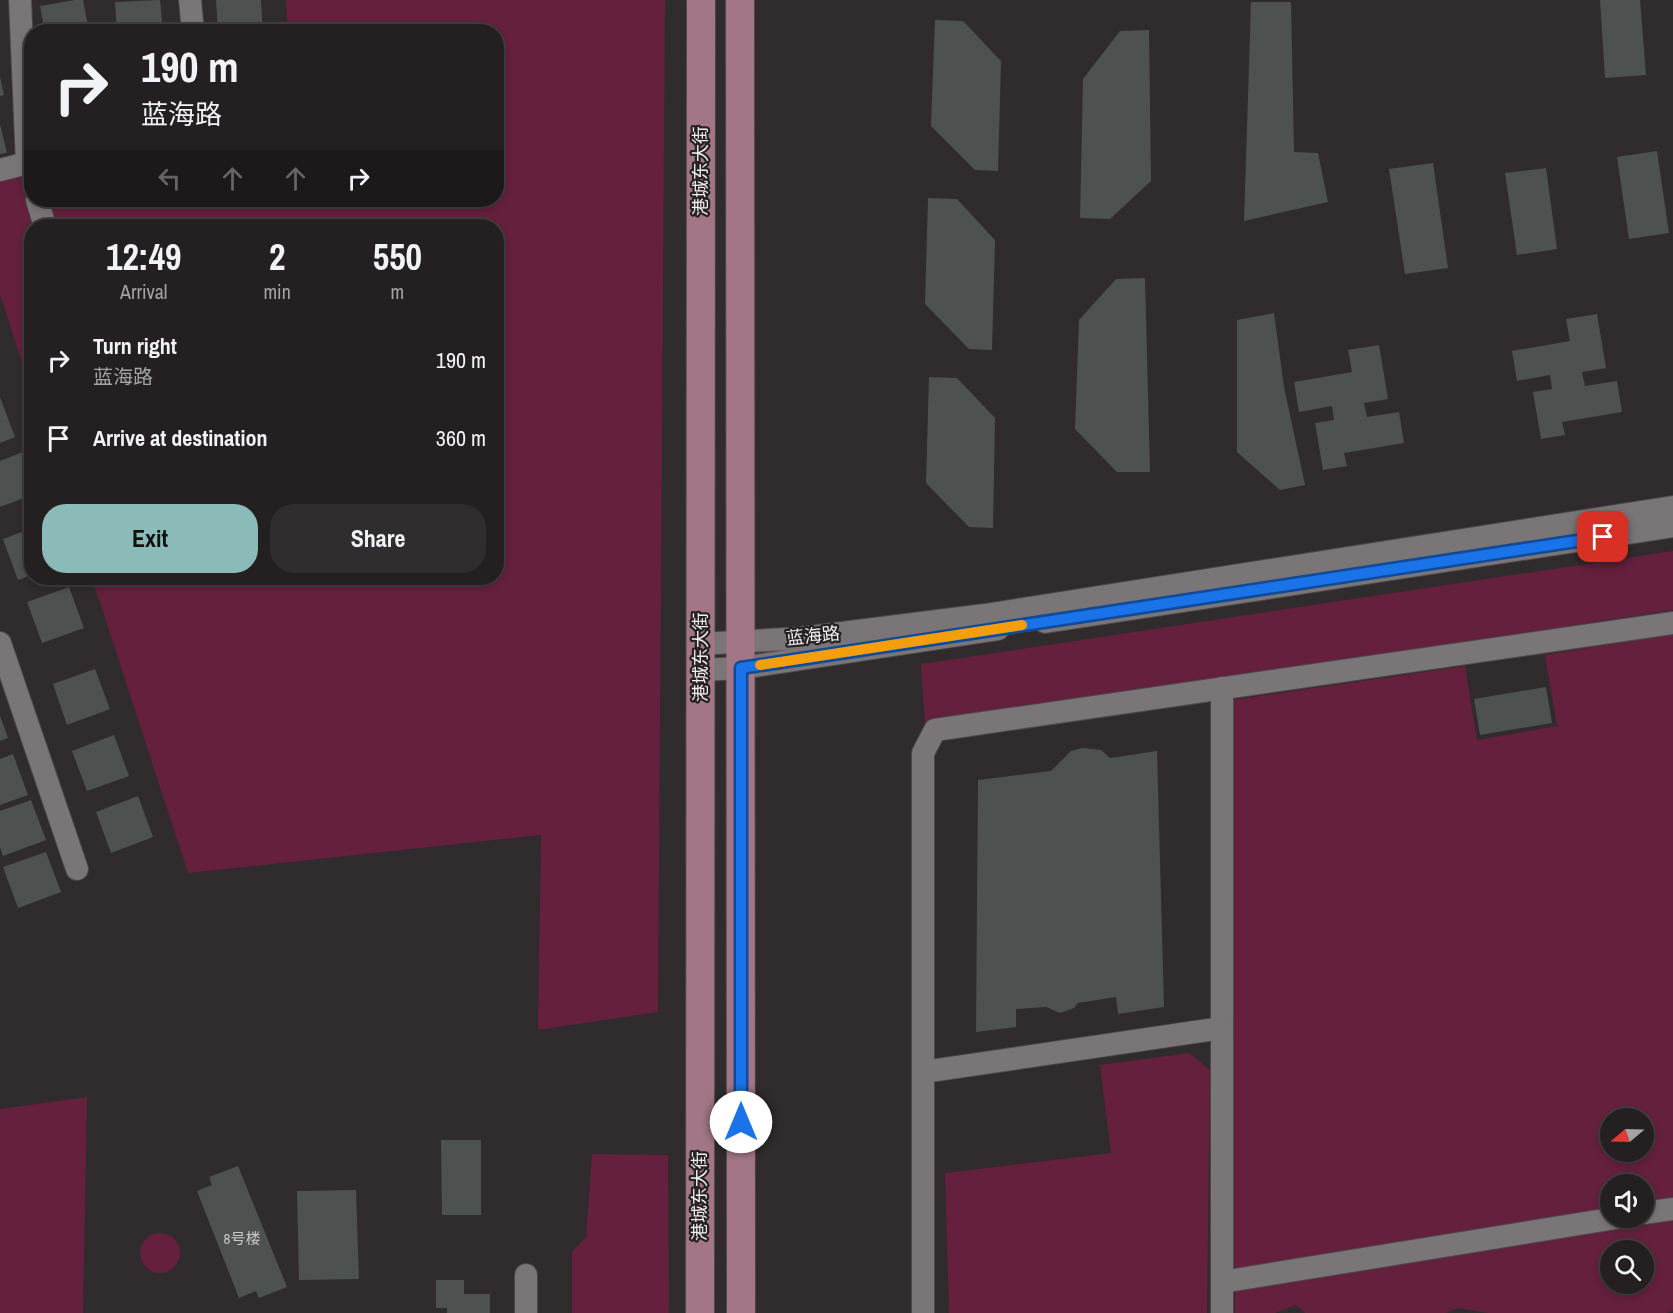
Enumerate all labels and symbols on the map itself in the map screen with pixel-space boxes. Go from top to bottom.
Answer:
street label: 港城东大街 [688,126,713,216]
pin [1577,511,1628,562]
street label: 港城东大街 [688,612,713,702]
street label: 蓝海路 [785,620,841,651]
position arrow [709,1090,773,1154]
north arrow [1600,1108,1654,1162]
street label: 港城东大街 [687,1151,712,1241]
house number: 8号楼 [224,1228,260,1249]

